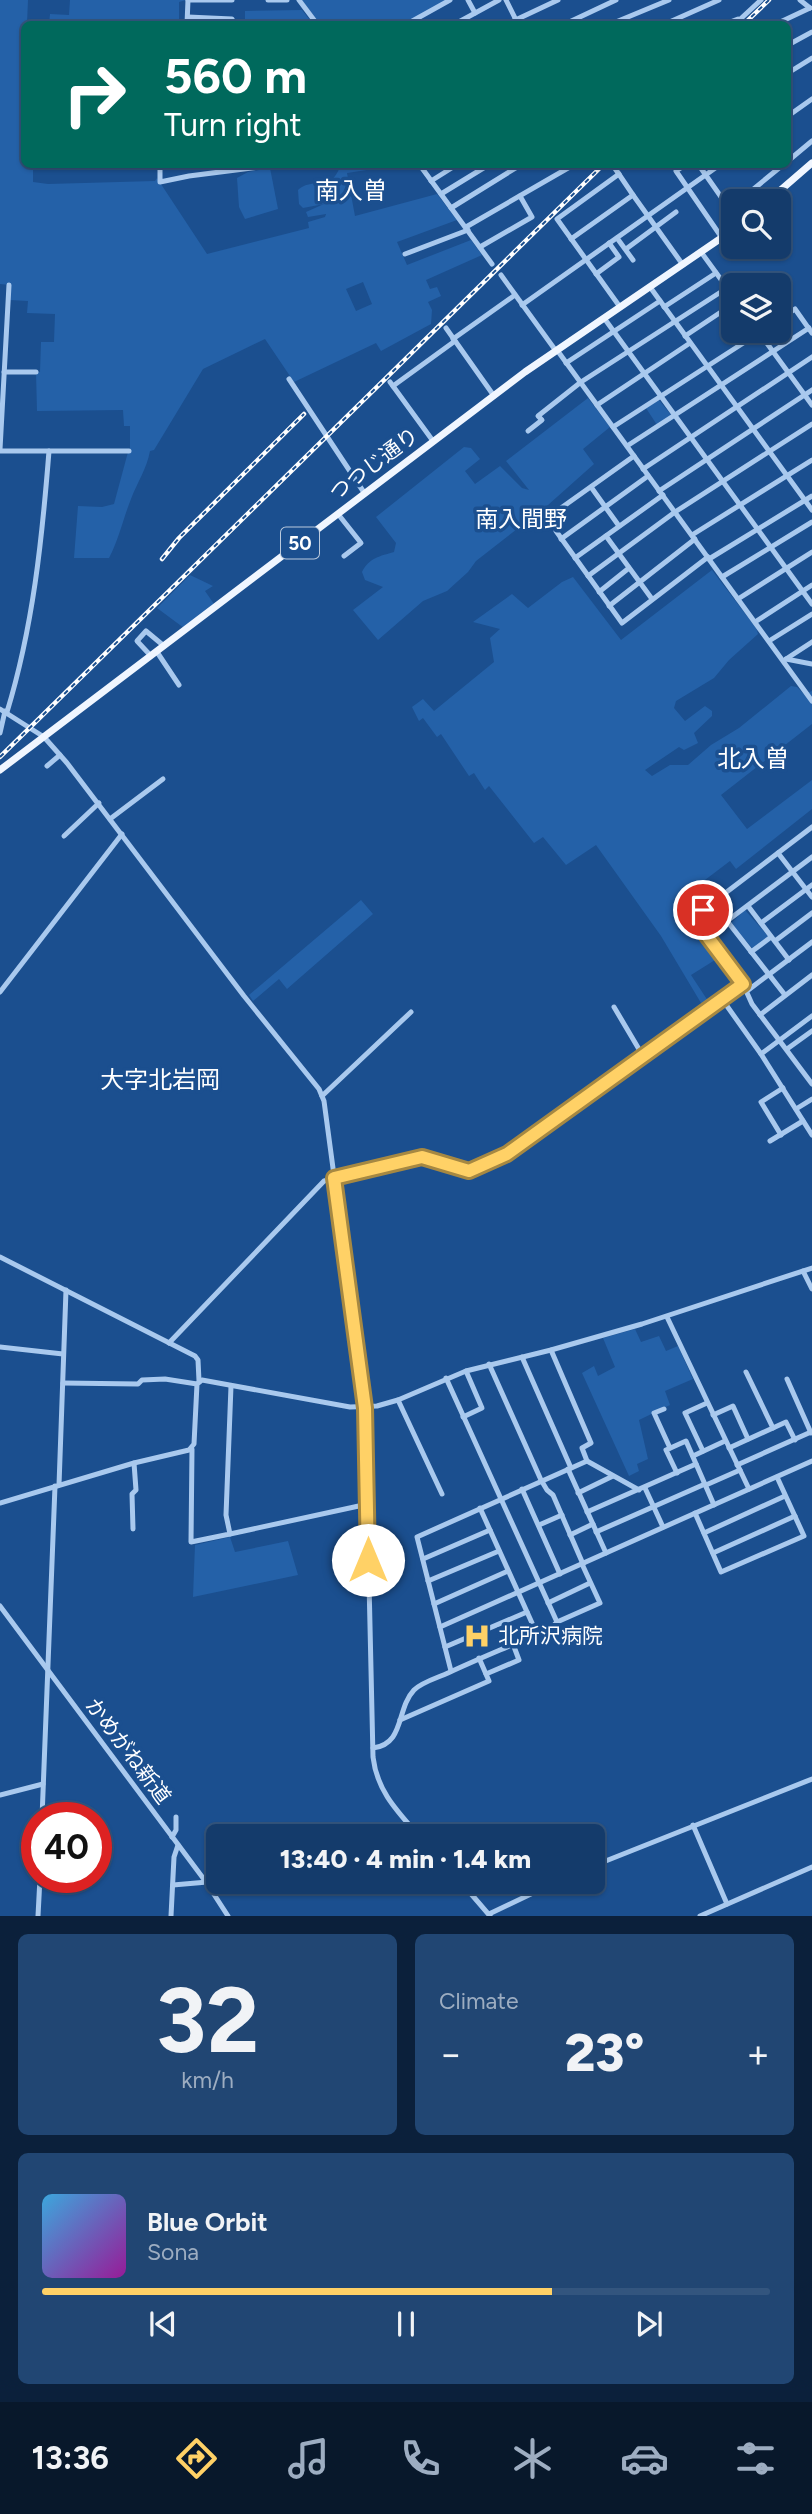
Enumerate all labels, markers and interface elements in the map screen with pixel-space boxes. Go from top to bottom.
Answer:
text: 560 m [164,46,307,105]
icon: right [49,49,140,140]
text: Turn right [164,106,302,144]
district label: 南入曽 [315,176,387,205]
map controls [721,189,791,343]
button: search [721,189,791,259]
button: layers [721,273,791,343]
street label: つつじ通り [324,422,423,505]
district label: 南入間野 [475,505,567,533]
road number: 50 [281,528,319,558]
district label: 北入曽 [717,744,789,773]
pin [673,880,733,940]
icon: arrive [684,891,722,929]
district label: 大字北岩岡 [100,1065,220,1094]
position arrow [331,1523,405,1597]
hospital icon: 北所沢病院 [462,1621,492,1651]
place label: 北所沢病院 [498,1623,603,1648]
street label: かめがね新道 [81,1693,176,1809]
speed limit sign: 40 [21,1802,112,1893]
text: 13:40 · 4 min · 1.4 km [280,1843,531,1875]
text: 32 [156,1966,259,2075]
text: Climate [439,1987,518,2015]
text: 23° [565,2022,644,2084]
text: − [439,2031,463,2077]
text: + [746,2031,770,2077]
text: km/h [181,2066,234,2094]
text: Blue Orbit [147,2206,268,2238]
text: Sona [147,2238,199,2266]
icon: previous [144,2305,182,2343]
icon: pause [387,2305,425,2343]
icon: next [630,2305,668,2343]
icon: directions [172,2434,221,2483]
icon: music [284,2434,333,2483]
icon: phone [396,2434,445,2483]
icon: climate [508,2434,557,2483]
icon: car [620,2434,669,2483]
icon: filters [731,2434,780,2483]
text: 13:36 [31,2439,109,2477]

